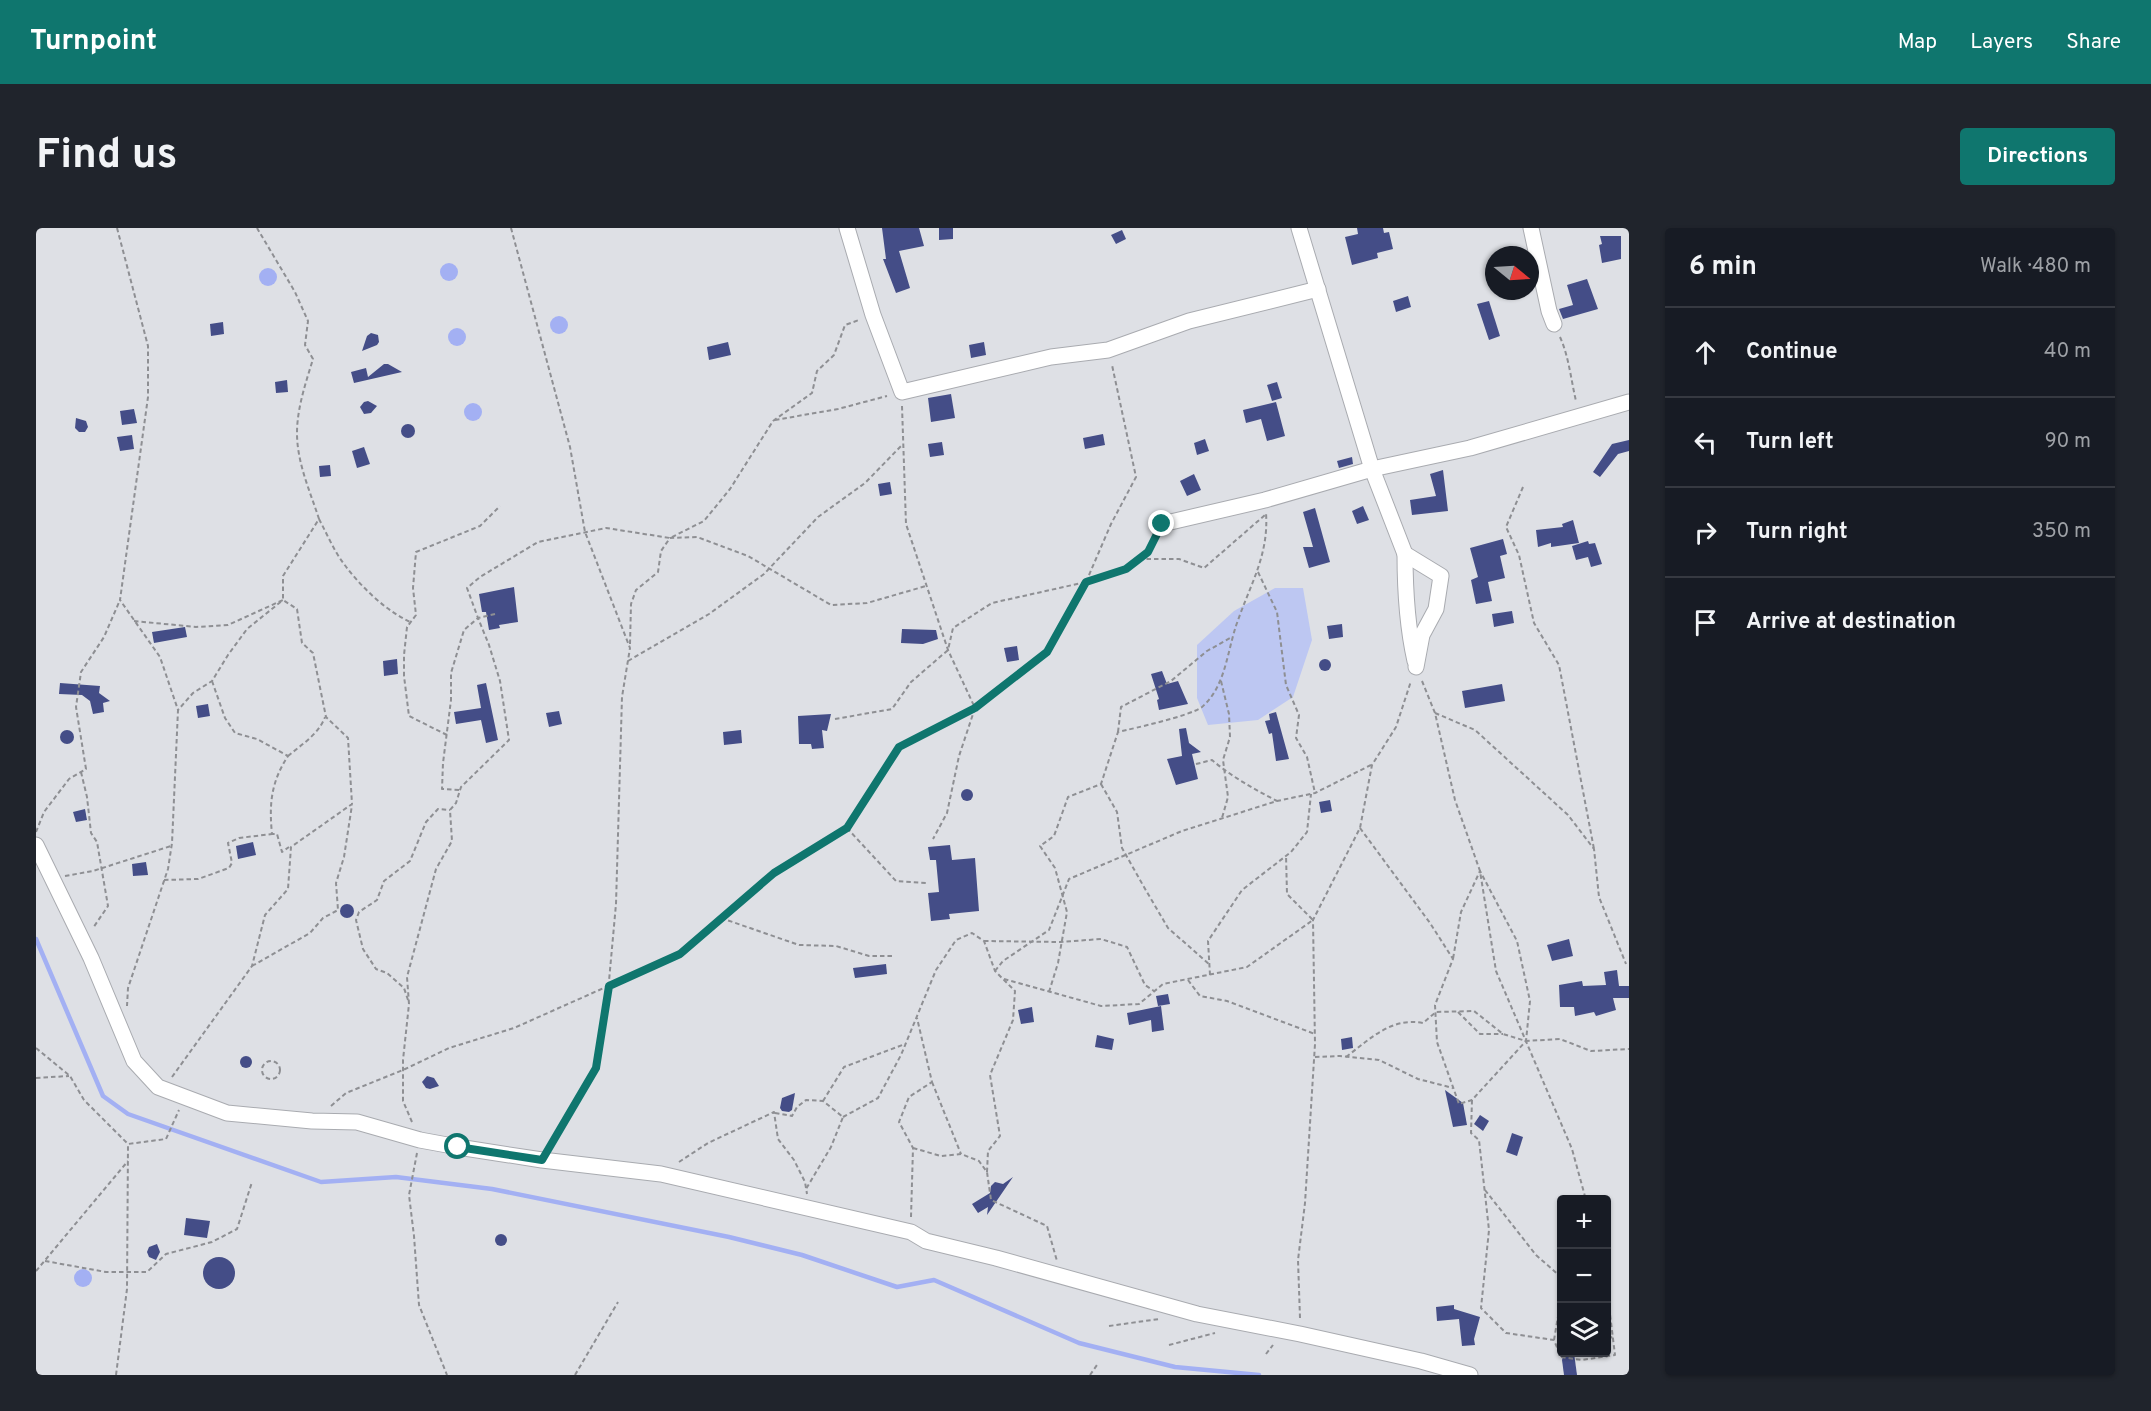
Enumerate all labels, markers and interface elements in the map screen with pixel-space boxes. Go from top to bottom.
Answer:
text: Turnpoint [30,24,157,60]
text: Map [1898,29,1937,56]
text: Layers [1970,29,2033,56]
text: Share [2066,29,2121,56]
button: Directions [1960,128,2115,185]
text: Find us [36,130,177,183]
north arrow [1485,246,1539,300]
text: 6 min [1689,251,1757,284]
text: Walk · 480 m [1980,254,2091,280]
icon: ahead [1689,336,1722,369]
text: Continue [1746,339,1837,366]
text: 40 m [2044,339,2091,365]
icon: left [1689,426,1722,459]
text: Turn left [1746,429,1834,456]
text: 90 m [2045,429,2091,455]
route end [1148,510,1174,536]
icon: right [1689,516,1722,549]
text: Turn right [1746,519,1848,546]
text: 350 m [2032,519,2091,545]
icon: arrive [1689,606,1722,639]
text: Arrive at destination [1746,609,1956,636]
route start [444,1133,470,1159]
map controls [1557,1195,1611,1357]
button: + [1557,1195,1611,1249]
button: − [1557,1249,1611,1303]
button: layers [1557,1303,1611,1357]

